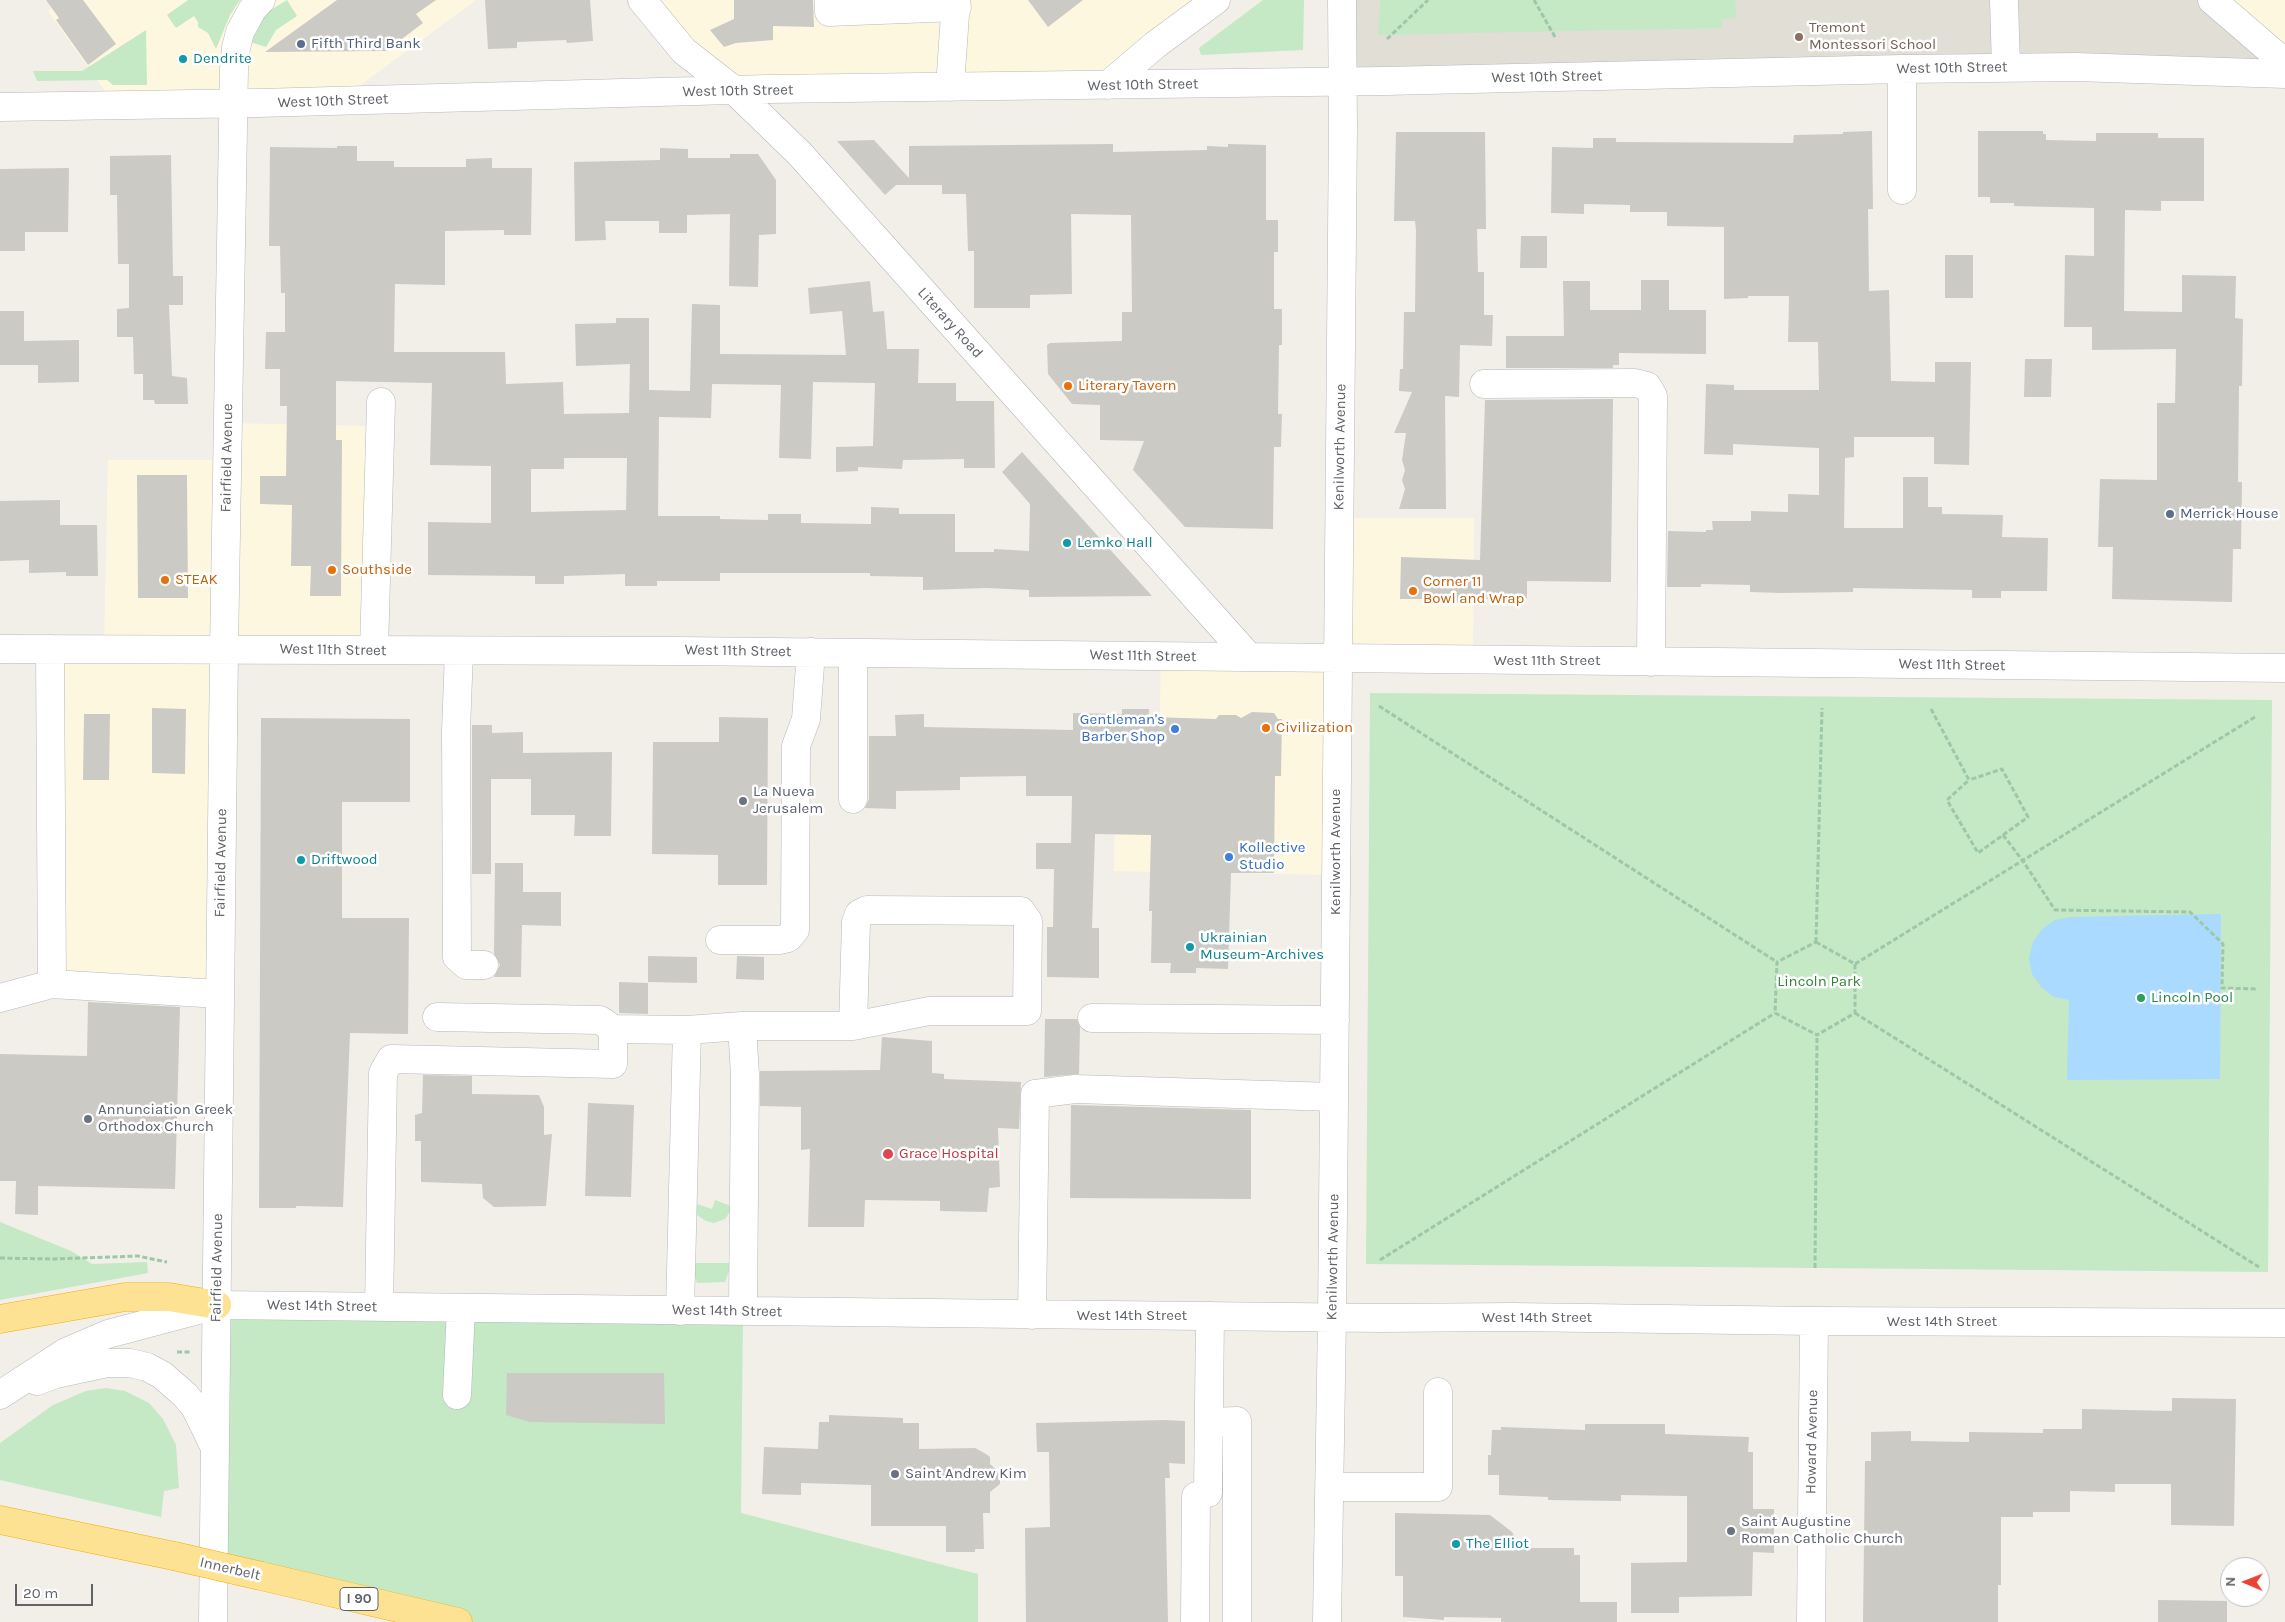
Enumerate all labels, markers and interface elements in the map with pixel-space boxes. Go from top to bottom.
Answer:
place label: Tremont Montessori School [1809,19,1936,54]
marker: Tremont Montessori School [1793,31,1805,43]
place label: Fifth Third Bank [311,35,421,53]
marker: Fifth Third Bank [295,38,307,50]
place label: Dendrite [193,50,252,68]
marker: Dendrite [177,53,189,65]
street label: West 10th Street [1896,58,2008,78]
street label: West 10th Street [1491,67,1603,87]
street label: West 10th Street [1087,75,1199,95]
street label: West 10th Street [682,81,794,101]
street label: West 10th Street [277,90,389,112]
street label: Literary Road [914,284,986,362]
place label: Literary Tavern [1078,377,1177,395]
marker: Literary Tavern [1062,380,1074,392]
street label: Kenilworth Avenue [1330,384,1350,510]
street label: Fairfield Avenue [217,403,237,513]
place label: Merrick House [2180,505,2278,523]
marker: Merrick House [2164,508,2176,520]
place label: Lemko Hall [1077,534,1153,552]
marker: Lemko Hall [1061,537,1073,549]
place label: Southside [342,561,412,579]
marker: Southside [326,564,338,576]
place label: STEAK [175,571,218,589]
place label: Corner 11 Bowl and Wrap [1423,573,1524,608]
marker: STEAK [159,574,171,586]
marker: Corner 11 Bowl and Wrap [1407,585,1419,597]
street label: West 11th Street [279,640,387,660]
street label: West 11th Street [684,641,792,661]
street label: West 11th Street [1089,646,1197,666]
street label: West 11th Street [1493,652,1601,670]
street label: West 11th Street [1898,655,2006,675]
place label: Gentleman's Barber Shop [1080,711,1165,746]
place label: Civilization [1276,719,1353,737]
marker: Civilization [1260,722,1272,734]
marker: Gentleman's Barber Shop [1169,723,1181,735]
place label: La Nueva Jerusalem [753,783,823,818]
street label: Kenilworth Avenue [1327,789,1345,915]
marker: La Nueva Jerusalem [737,795,749,807]
street label: Fairfield Avenue [211,808,231,918]
place label: Kollective Studio [1239,839,1306,874]
place label: Driftwood [311,851,378,869]
marker: Kollective Studio [1223,851,1235,863]
marker: Driftwood [295,854,307,866]
place label: Ukrainian Museum-Archives [1200,929,1324,964]
marker: Ukrainian Museum-Archives [1184,941,1196,953]
park label: Lincoln Park [1777,973,1861,991]
place label: Lincoln Pool [2151,989,2233,1007]
marker: Lincoln Pool [2135,992,2147,1004]
place label: Annunciation Greek Orthodox Church [98,1101,233,1136]
marker: Annunciation Greek Orthodox Church [82,1113,94,1125]
place label: Grace Hospital [899,1145,999,1163]
marker: Grace Hospital [881,1147,895,1161]
street label: Kenilworth Avenue [1323,1194,1343,1320]
street label: Fairfield Avenue [207,1213,227,1323]
street label: West 14th Street [267,1296,377,1316]
street label: West 14th Street [672,1301,782,1321]
street label: West 14th Street [1077,1307,1187,1325]
street label: West 14th Street [1482,1309,1592,1327]
street label: West 14th Street [1887,1313,1997,1331]
street label: Howard Avenue [1802,1390,1822,1494]
place label: Saint Andrew Kim [905,1465,1027,1483]
marker: Saint Andrew Kim [889,1468,901,1480]
place label: Saint Augustine Roman Catholic Church [1741,1513,1903,1548]
marker: Saint Augustine Roman Catholic Church [1725,1525,1737,1537]
place label: The Elliot [1466,1535,1529,1553]
marker: The Elliot [1450,1538,1462,1550]
street label: Innerbelt [198,1553,262,1585]
north arrow [2220,1557,2270,1607]
scale bar [18,1574,95,1606]
text: N [2222,1577,2239,1587]
text: 20 m [23,1584,58,1602]
road number: I 90 [340,1588,378,1610]

